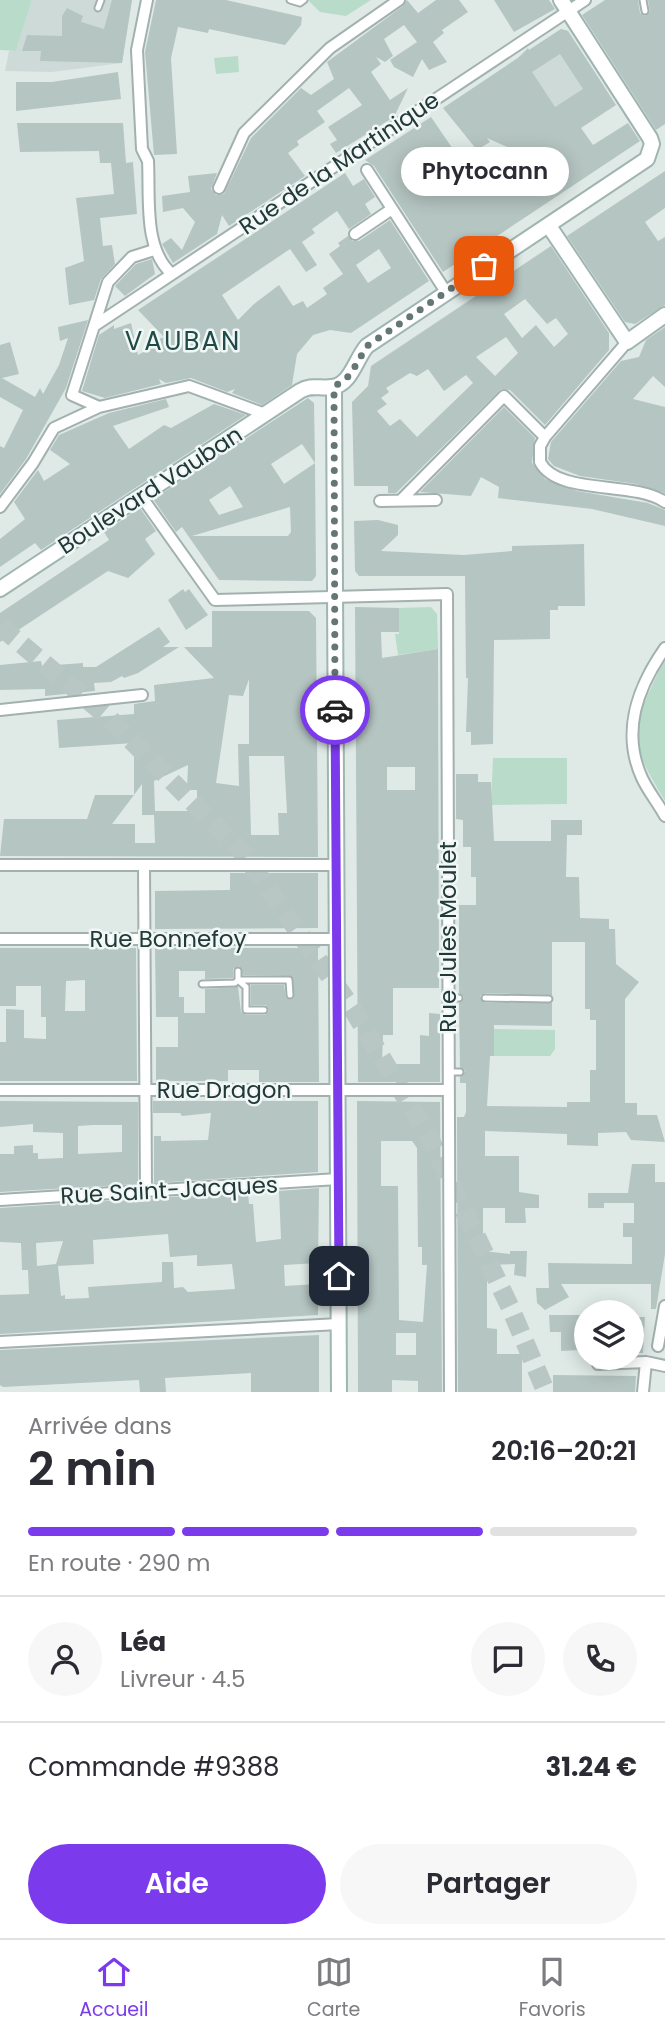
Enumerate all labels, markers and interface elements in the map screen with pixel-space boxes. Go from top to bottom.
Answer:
street label: Rue de la Martinique [233,84,445,242]
callout: Phytocann [400,147,568,196]
text: Phytocann [422,155,548,187]
pin [454,236,514,296]
icon: bag [465,247,503,285]
district label: VAUBAN [125,323,241,359]
street label: Boulevard Vauban [52,418,248,562]
courier [300,675,370,745]
icon: car [316,691,354,729]
street label: Rue Jules Moulet [432,841,464,1033]
street label: Rue Bonnefoy [90,923,246,955]
street label: Rue Dragon [157,1074,291,1106]
street label: Rue Saint-Jacques [59,1168,279,1212]
pin [309,1246,369,1306]
icon: home [320,1257,358,1295]
map controls [574,1300,644,1370]
button: layers [574,1300,644,1370]
text: Arrivée dans [28,1410,172,1442]
text: 20:16–20:21 [491,1433,637,1469]
text: 2 min [28,1437,157,1501]
text: En route · 290 m [28,1547,210,1579]
button: person [28,1622,102,1696]
button: chat [471,1622,545,1696]
button: phone [563,1622,637,1696]
text: Léa [120,1624,166,1660]
text: Livreur · 4.5 [120,1663,246,1695]
text: Commande #9388 [28,1749,279,1785]
text: 31.24 € [546,1749,637,1785]
button: Aide [28,1844,326,1924]
button: Partager [340,1844,637,1924]
tab: Accueil [79,1953,148,2024]
tab: Carte [307,1953,360,2024]
tab: Favoris [519,1953,586,2024]

